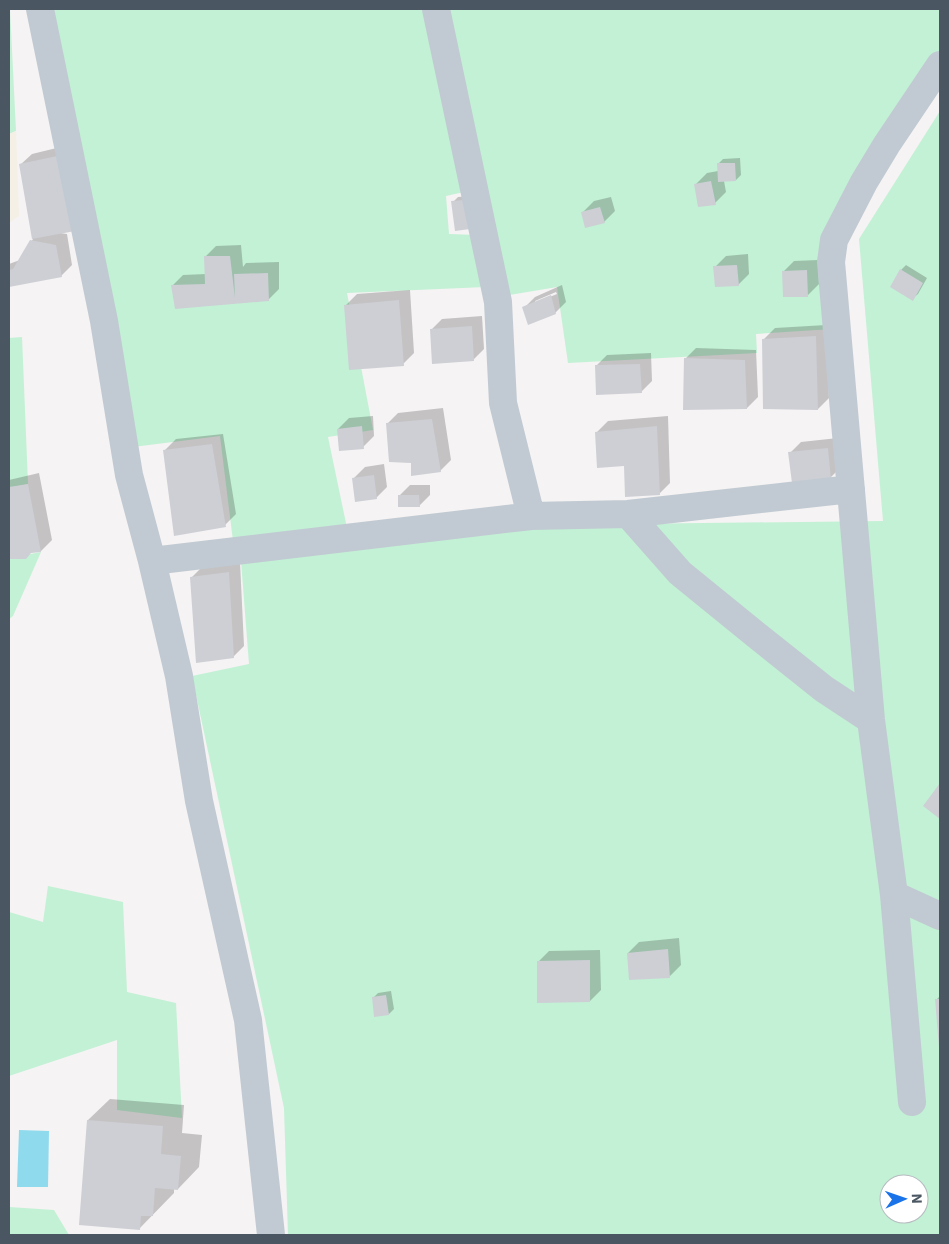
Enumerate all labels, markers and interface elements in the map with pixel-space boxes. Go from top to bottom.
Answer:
north arrow [879,1174,929,1224]
text: N [908,1193,926,1204]

